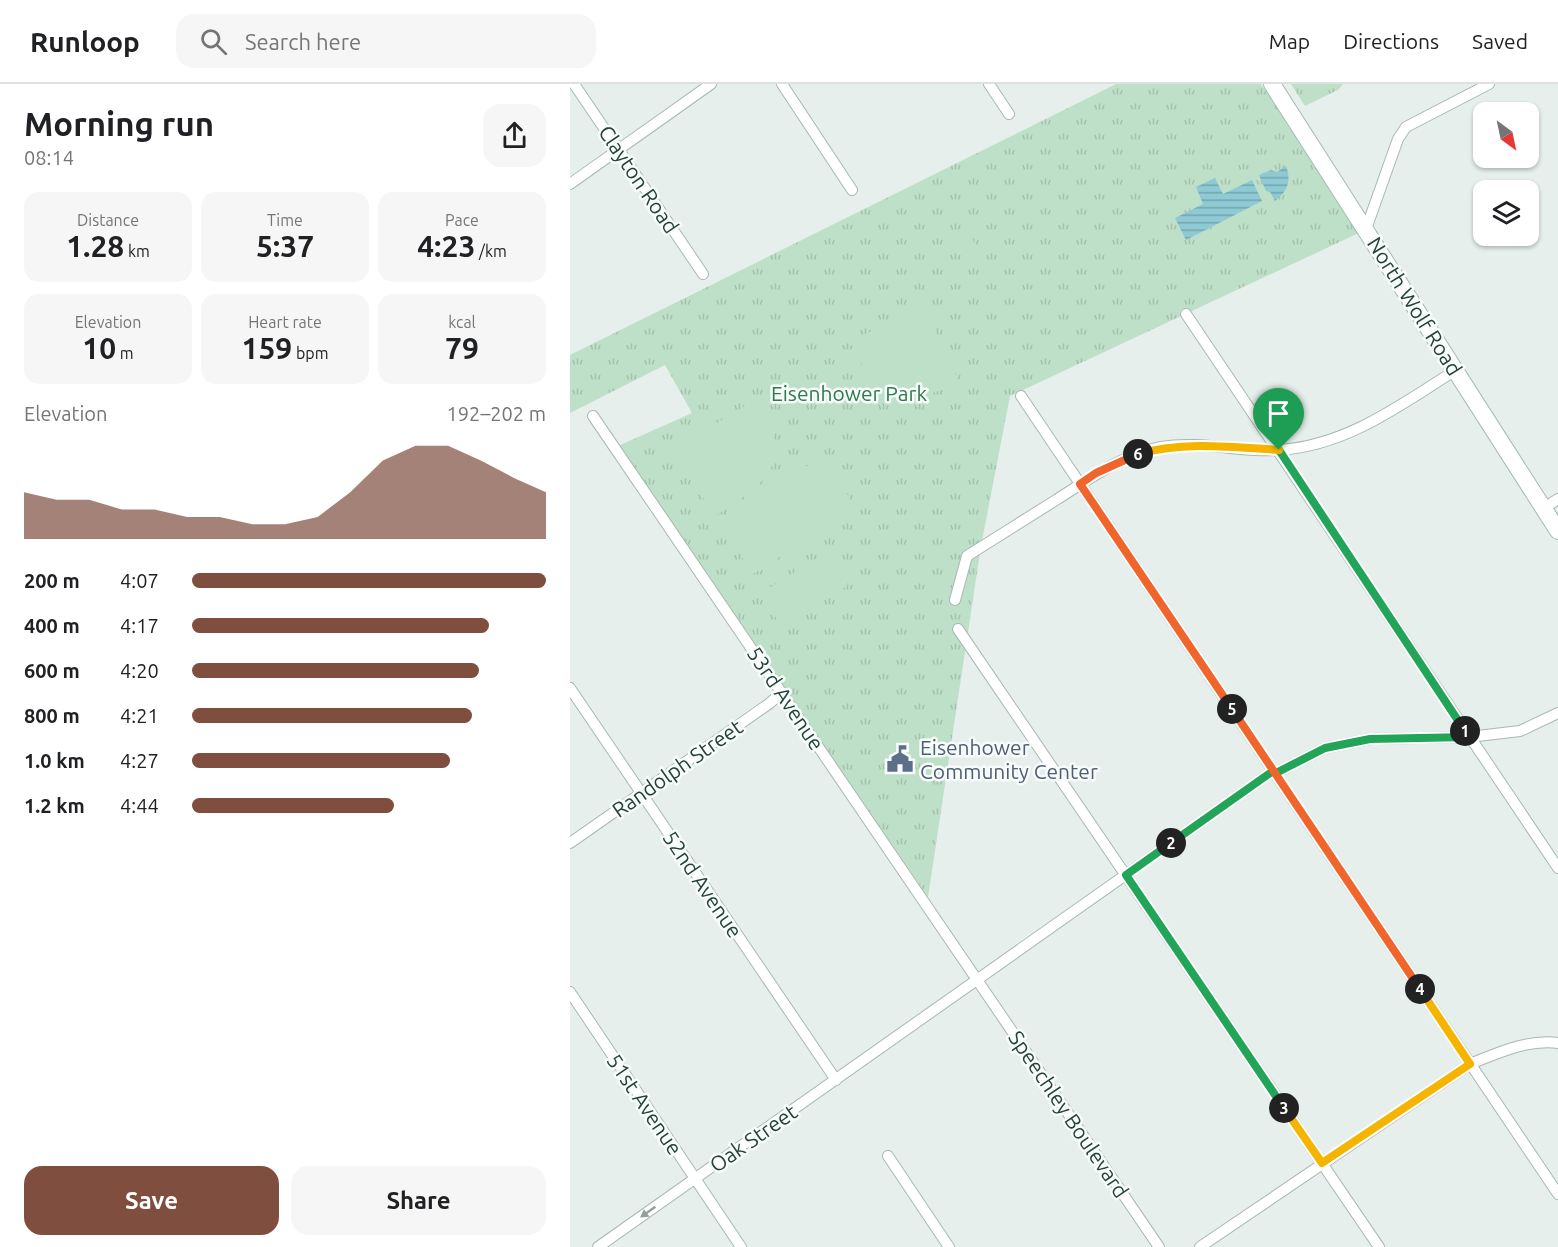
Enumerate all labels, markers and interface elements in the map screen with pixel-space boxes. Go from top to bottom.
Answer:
search box [176,14,596,68]
icon: search [197,25,230,58]
text: Runloop [30,26,140,57]
text: Search here [245,29,361,54]
text: Map [1269,29,1310,53]
text: Directions [1343,29,1439,53]
text: Saved [1472,29,1528,53]
north arrow [1473,102,1539,168]
map controls [1473,102,1539,246]
button: share [483,104,546,167]
text: Morning run [24,105,214,142]
street label: Clayton Road [594,120,684,238]
text: 08:14 [24,146,74,169]
button: layers [1473,180,1539,246]
text: Distance [77,211,139,229]
text: Time [267,211,303,229]
text: Pace [445,211,479,229]
text: 1.28 [66,229,124,263]
text: 5:37 [256,229,314,263]
text: 4:23 [417,229,475,263]
street label: North Wolf Road [1363,232,1467,380]
text: km [124,242,150,260]
text: /km [475,242,507,260]
text: Elevation [75,313,141,331]
text: Heart rate [248,313,322,331]
text: kcal [448,313,476,331]
text: 10 [82,331,116,365]
text: 159 [242,331,292,365]
text: 79 [445,331,479,365]
text: m [116,344,134,362]
text: bpm [292,344,328,362]
park label: Eisenhower Park [771,381,927,405]
pin [1253,388,1304,450]
icon: arrive [1262,397,1295,430]
text: Elevation [24,402,107,425]
text: 192–202 m [447,402,546,425]
pin: 6 [1123,439,1153,469]
text: 6 [1133,445,1143,463]
text: 200 m [24,569,80,592]
text: 4:07 [120,569,159,592]
text: 400 m [24,614,80,637]
text: 4:17 [120,614,159,637]
street label: 53rd Avenue [743,642,829,754]
text: 600 m [24,659,80,682]
text: 4:20 [120,659,159,682]
pin: 5 [1217,694,1247,724]
text: 5 [1227,700,1237,718]
text: 800 m [24,704,80,727]
text: 4:21 [120,704,159,727]
street label: Randolph Street [607,714,747,822]
pin: 1 [1450,716,1480,746]
text: 1 [1460,722,1470,740]
place label: Eisenhower Community Center [920,735,1098,783]
public building icon: Eisenhower Community Center [885,744,915,774]
text: 1.0 km [24,749,85,772]
text: 4:27 [120,749,159,772]
text: 1.2 km [24,794,85,817]
text: 4:44 [120,794,159,817]
street label: 52nd Avenue [659,826,747,942]
pin: 2 [1156,828,1186,858]
text: 2 [1166,834,1176,852]
pin: 4 [1405,974,1435,1004]
text: 4 [1415,980,1425,998]
street label: Speechley Boulevard [1004,1026,1134,1202]
street label: 51st Avenue [602,1049,688,1159]
pin: 3 [1269,1093,1299,1123]
street label: Oak Street [705,1099,801,1177]
text: 3 [1279,1099,1289,1117]
button: Save [24,1166,279,1235]
button: Share [291,1166,546,1235]
one-way arrow [640,1206,656,1218]

